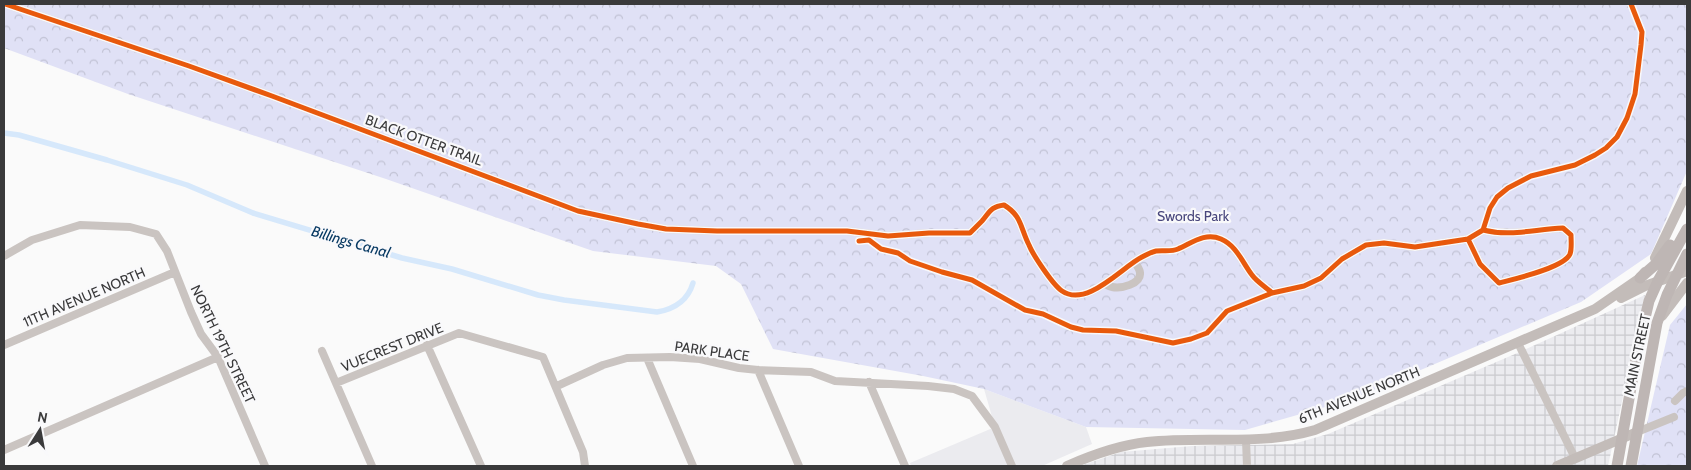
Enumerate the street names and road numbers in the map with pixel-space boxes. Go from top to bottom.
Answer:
street label: BLACK OTTER TRAIL [363,110,485,170]
street label: 11TH AVENUE NORTH [20,263,148,331]
street label: NORTH 19TH STREET [187,282,260,407]
street label: MAIN STREET [1620,312,1655,398]
street label: VUECREST DRIVE [338,318,446,376]
street label: PARK PLACE [673,337,751,365]
street label: 6TH AVENUE NORTH [1296,362,1422,428]

